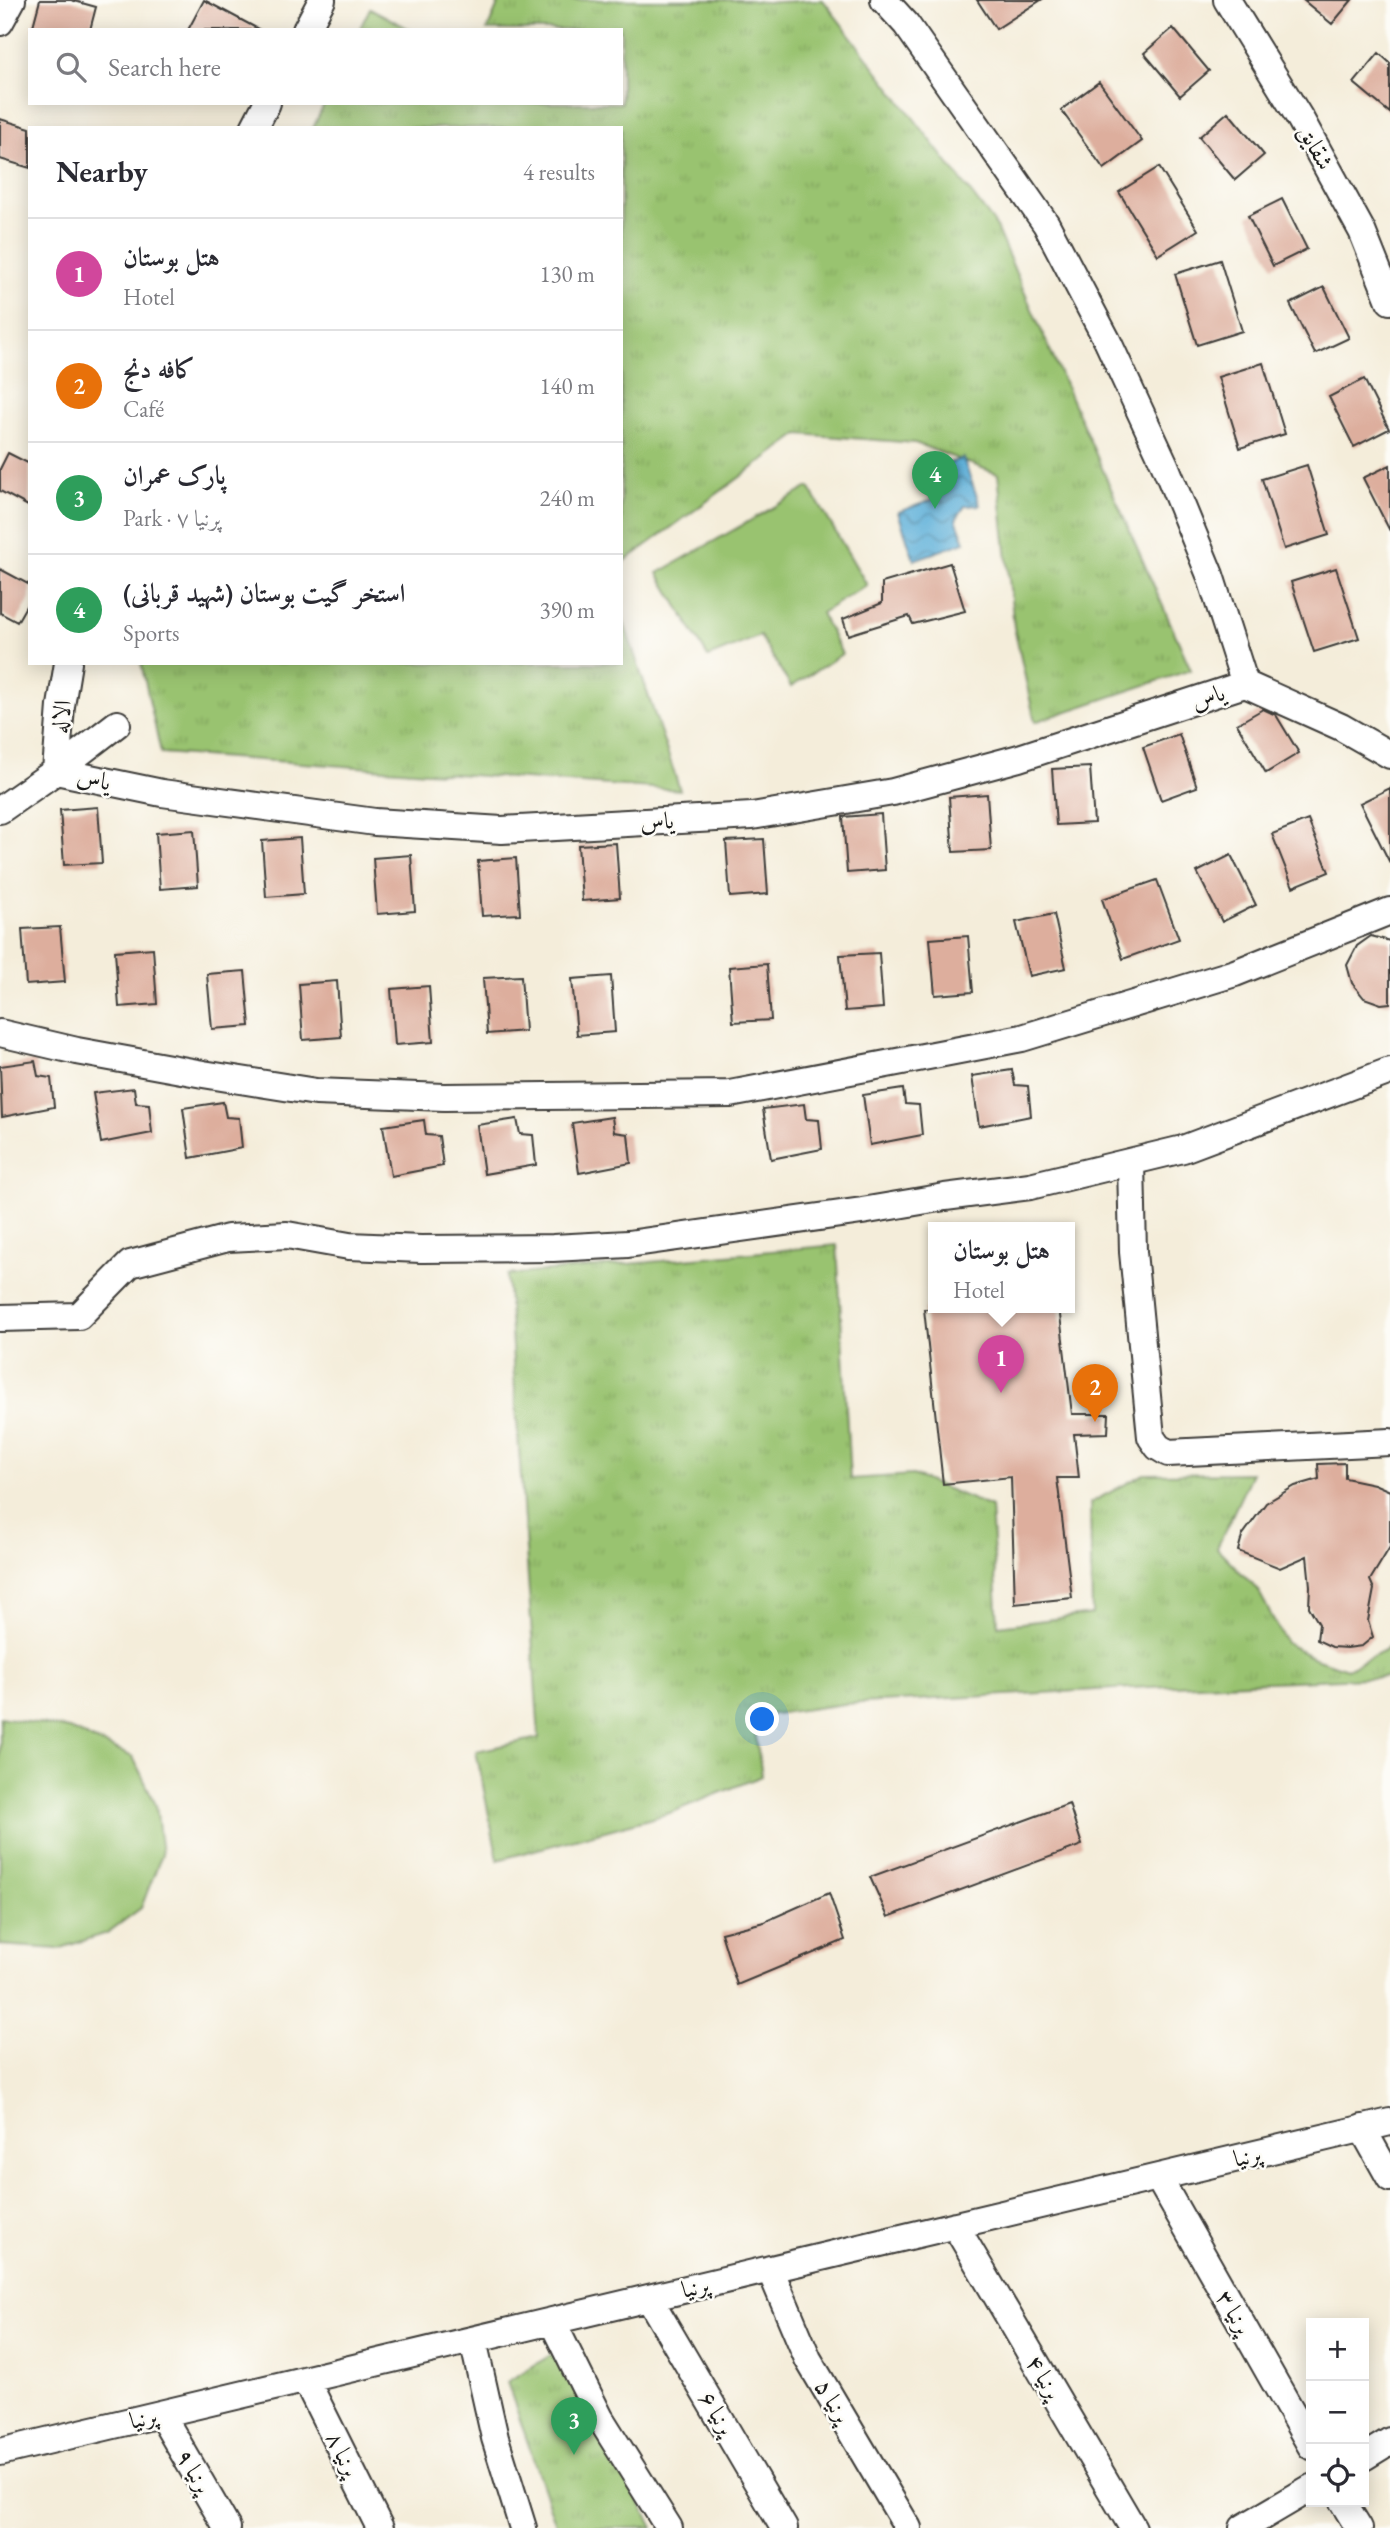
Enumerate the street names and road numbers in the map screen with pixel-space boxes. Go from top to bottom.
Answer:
street label: شقایق [1291,119,1341,175]
street label: یاس [1187,676,1230,717]
street label: الاله [43,699,78,735]
street label: یاس [74,760,115,797]
street label: یاس [639,804,676,837]
street label: پرنیا [1230,2137,1267,2175]
street label: پرنیا [678,2268,715,2306]
street label: پرنیا ۳ [1209,2284,1261,2342]
street label: پرنیا ۴ [1019,2349,1071,2407]
street label: پرنیا ۵ [807,2373,860,2431]
street label: پرنیا ۶ [691,2385,744,2443]
street label: پرنیا [126,2399,163,2437]
street label: پرنیا ۸ [318,2426,369,2484]
street label: پرنیا ۹ [169,2443,221,2501]

